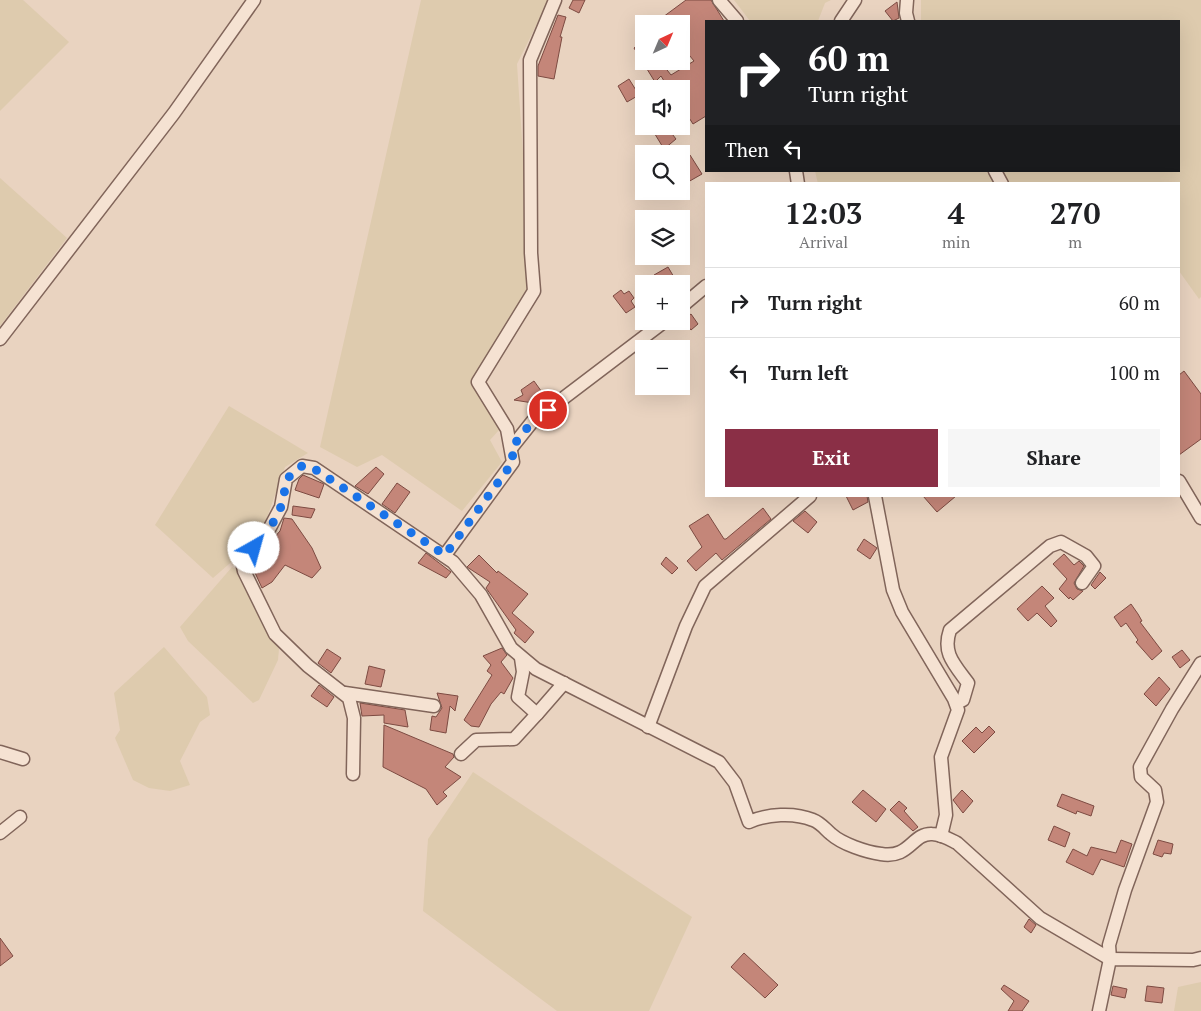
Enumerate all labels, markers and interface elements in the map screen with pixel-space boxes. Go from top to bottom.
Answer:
north arrow [635,15,690,70]
map controls [635,15,690,395]
text: 60 m [808,35,889,81]
icon: right [725,40,790,105]
text: Turn right [808,79,908,108]
button: sound [635,80,690,135]
icon: left [779,135,807,163]
text: Then [725,137,769,162]
button: search [635,145,690,200]
text: 12:03 [784,193,863,233]
text: 4 [948,193,965,233]
text: 270 [1050,193,1101,233]
button: layers [635,210,690,265]
text: Arrival [799,231,848,253]
text: min [942,231,970,253]
text: m [1068,231,1082,253]
button: + [635,275,690,330]
icon: right [725,289,753,317]
text: Turn right [768,290,862,315]
text: 60 m [1119,290,1160,315]
button: − [635,340,690,395]
icon: left [725,359,753,387]
text: Turn left [768,360,849,385]
text: 100 m [1109,360,1160,385]
pin [527,389,569,431]
icon: arrive [534,396,562,424]
button: Exit [725,429,938,487]
button: Share [948,429,1160,487]
position arrow [227,521,279,573]

